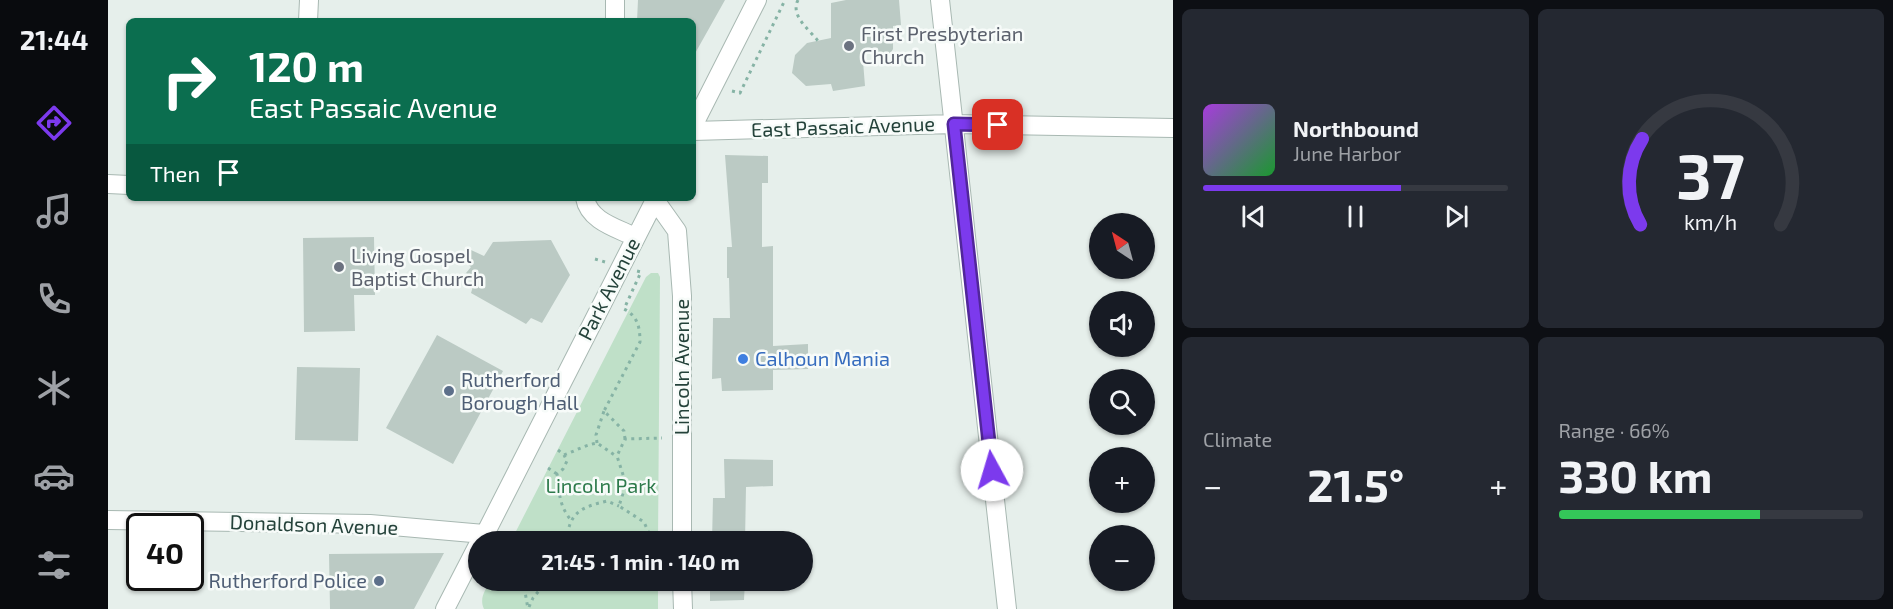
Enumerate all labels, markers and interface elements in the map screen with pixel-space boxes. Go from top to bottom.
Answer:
place label: First Presbyterian Church [861,21,1023,68]
text: 21:44 [20,23,88,55]
marker: First Presbyterian Church [842,39,856,53]
text: 120 m [249,40,364,90]
icon: right [150,42,228,120]
text: East Passaic Avenue [249,91,498,123]
pin [972,99,1023,150]
icon: directions [33,102,75,144]
icon: arrive [981,108,1014,141]
street label: East Passaic Avenue [751,111,935,141]
text: Northbound [1293,115,1419,141]
text: 37 [1677,138,1745,213]
text: June Harbor [1293,141,1401,165]
icon: arrive [212,156,245,189]
text: Then [150,160,200,186]
icon: music [33,190,75,232]
icon: previous [1237,200,1270,233]
icon: pause [1339,200,1372,233]
icon: next [1440,200,1473,233]
text: km/h [1684,210,1737,235]
north arrow [1089,213,1155,279]
map controls [1089,213,1155,591]
street label: Park Avenue [572,233,644,344]
place label: Living Gospel Baptist Church [351,243,484,290]
marker: Living Gospel Baptist Church [332,260,346,274]
icon: phone [33,278,75,320]
button: sound [1089,291,1155,357]
street label: Lincoln Avenue [669,299,693,435]
place label: Calhoun Mania [755,346,890,370]
marker: Calhoun Mania [736,352,750,366]
icon: climate [33,367,75,409]
place label: Rutherford Borough Hall [461,367,579,414]
button: search [1089,369,1155,435]
marker: Rutherford Borough Hall [442,384,456,398]
text: Range · 66% [1559,418,1670,442]
text: Climate [1203,427,1272,451]
position arrow [960,438,1024,502]
button: + [1089,447,1155,513]
text: 330 km [1559,448,1712,502]
icon: car [33,455,75,497]
text: 21.5° [1307,457,1404,511]
text: − [1203,465,1222,505]
text: + [1489,465,1507,505]
park label: Lincoln Park [546,473,656,497]
street label: Donaldson Avenue [229,509,399,539]
speed limit sign: 40 [126,513,204,591]
button: − [1089,525,1155,591]
icon: filters [33,544,75,586]
text: 21:45 · 1 min · 140 m [541,548,740,574]
place label: Rutherford Police [208,568,367,592]
marker: Rutherford Police [372,574,386,588]

